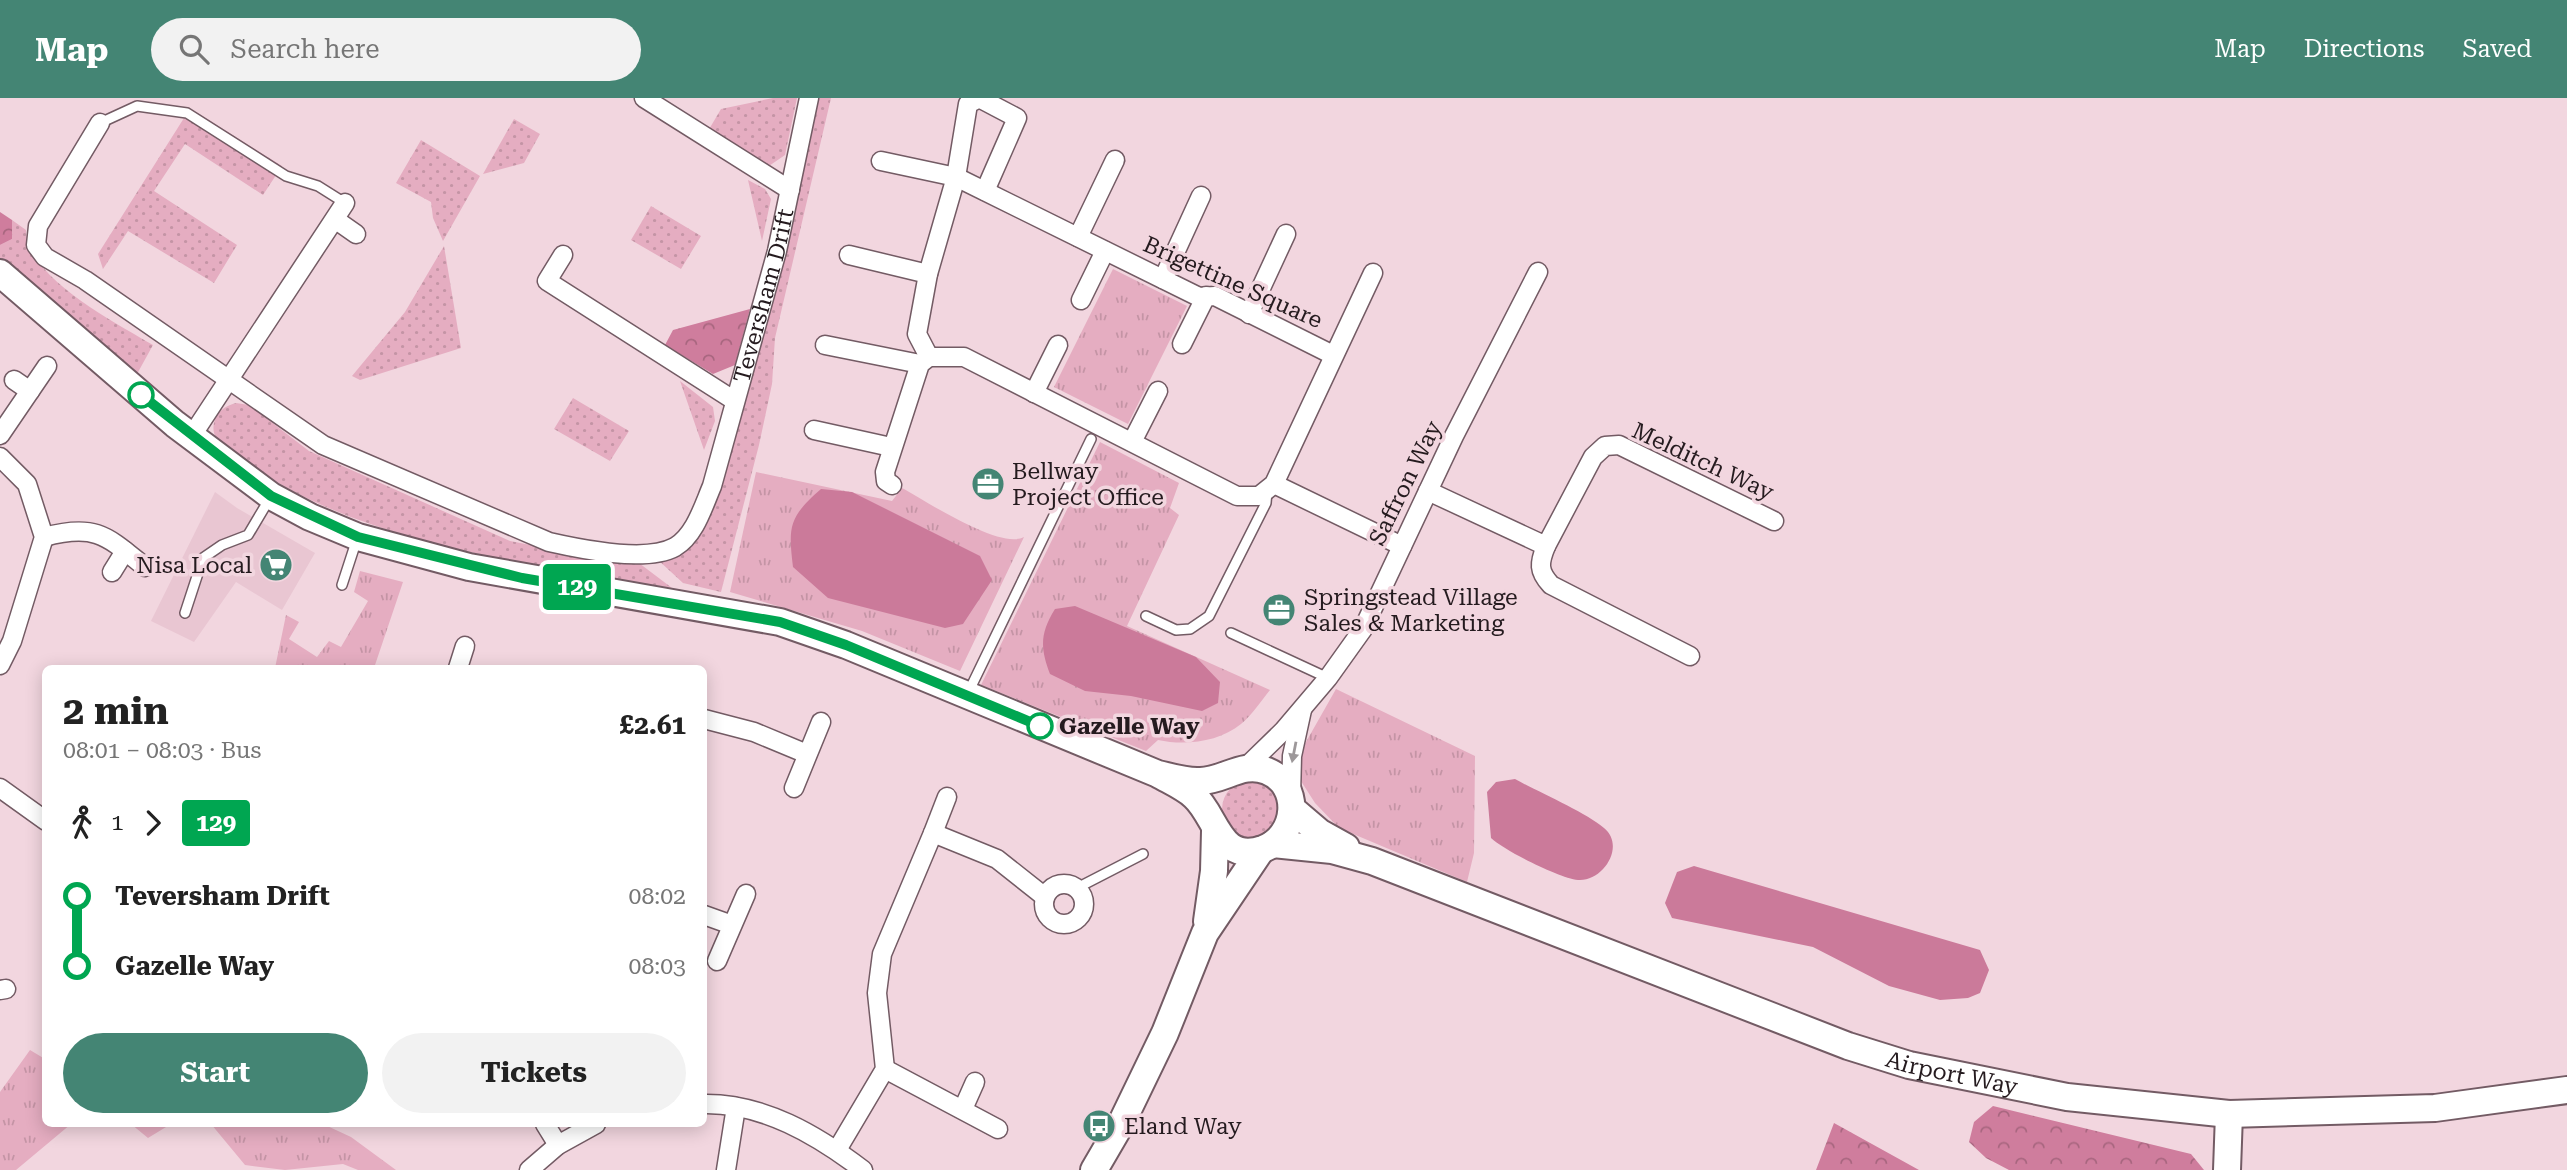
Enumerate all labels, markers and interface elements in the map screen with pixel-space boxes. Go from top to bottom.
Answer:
search box [151,18,641,81]
text: Map [35,30,109,69]
icon: search [175,30,213,68]
text: Search here [231,34,380,64]
text: Map [2214,35,2266,63]
text: Directions [2304,35,2424,63]
text: Saved [2462,35,2532,63]
street label: Teversham Drift [728,206,800,386]
street label: Brigettine Square [1139,231,1327,334]
unlabelled marker [128,382,154,408]
street label: Saffron Way [1364,416,1447,550]
street label: Melditch Way [1628,417,1778,506]
place label: Bellway Project Office [1012,458,1164,511]
office icon: Bellway Project Office [969,465,1007,503]
supermarket icon: Nisa Local [257,546,295,584]
place label: Nisa Local [136,552,252,579]
line badge: 129 [537,564,617,610]
text: 129 [557,573,597,601]
place label: Springstead Village Sales & Marketing [1304,584,1518,637]
office icon: Springstead Village Sales & Marketing [1260,591,1298,629]
text: 2 min [63,689,169,733]
text: £2.61 [620,710,686,740]
marker: Gazelle Way [1027,713,1053,739]
place label: Gazelle Way [1059,713,1200,740]
text: 08:01 – 08:03 · Bus [63,737,261,764]
one-way arrow [1289,741,1300,763]
icon: walk [63,804,101,842]
icon: forward [134,804,172,842]
text: 1 [111,809,124,836]
text: 129 [196,809,236,837]
text: Teversham Drift [115,881,330,911]
text: 08:02 [629,883,686,910]
text: Gazelle Way [115,951,274,981]
text: 08:03 [629,953,686,980]
button: Start [63,1033,368,1113]
button: Tickets [382,1033,686,1113]
street label: Airport Way [1882,1046,2020,1101]
bus stop icon: Eland Way [1080,1107,1118,1145]
place label: Eland Way [1124,1113,1242,1140]

